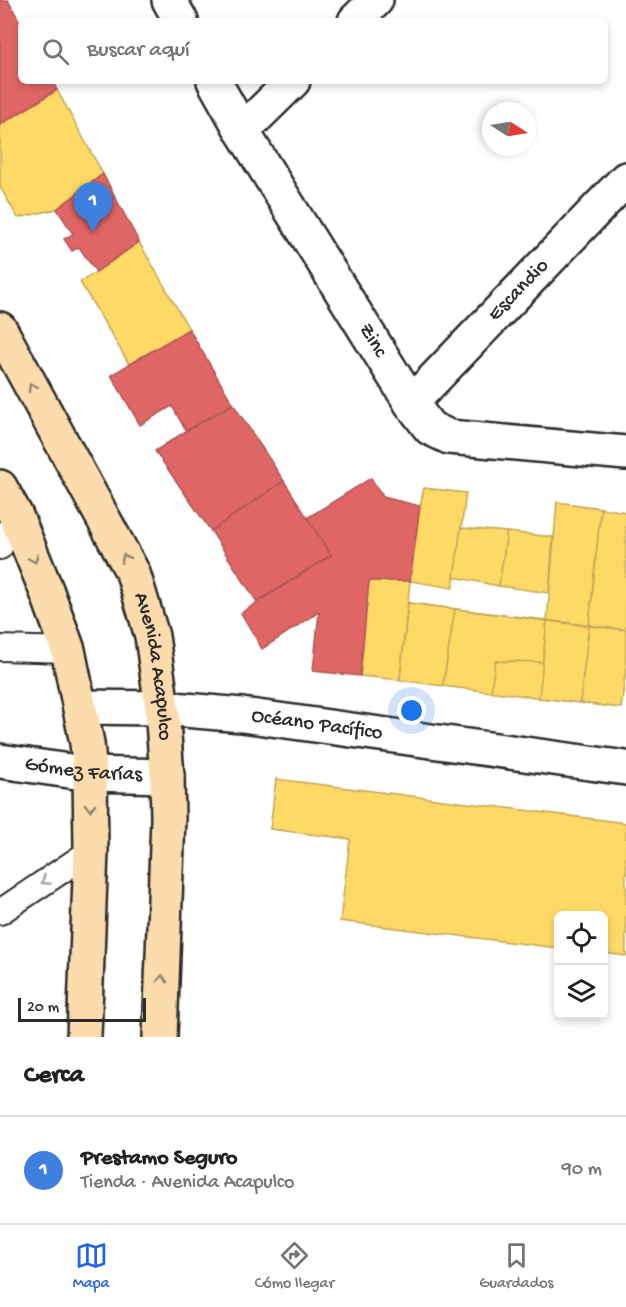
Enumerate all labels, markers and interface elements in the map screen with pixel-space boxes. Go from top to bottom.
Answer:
search box [18,18,608,84]
icon: search [39,35,72,68]
text: Buscar aquí [87,38,190,64]
north arrow [482,102,536,156]
pin: 1 [74,182,112,232]
street label: Escandio [483,254,555,327]
street label: Zinc [352,319,393,363]
one-way arrow [28,383,39,393]
one-way arrow [27,553,39,564]
one-way arrow [121,554,132,565]
street label: Avenida Acapulco [127,590,177,742]
your location [397,696,426,725]
street label: Océano Pacífico [250,704,384,747]
street label: Gómez Farías [23,752,144,788]
one-way arrow [84,802,96,811]
one-way arrow [41,874,52,885]
map controls [554,911,608,1019]
button: locate [554,911,608,965]
button: layers [554,965,608,1019]
one-way arrow [156,974,169,983]
scale bar [18,995,146,1022]
text: 20 m [27,999,59,1018]
text: Cerca [24,1061,84,1092]
text: Prestamo Seguro [81,1146,237,1172]
text: 1 [39,1159,48,1182]
text: 90 m [562,1159,602,1182]
text: Tienda · Avenida Acapulco [81,1172,294,1195]
tab: Mapa [73,1239,109,1294]
tab: Cómo llegar [255,1239,334,1294]
tab: Guardados [479,1239,553,1294]

